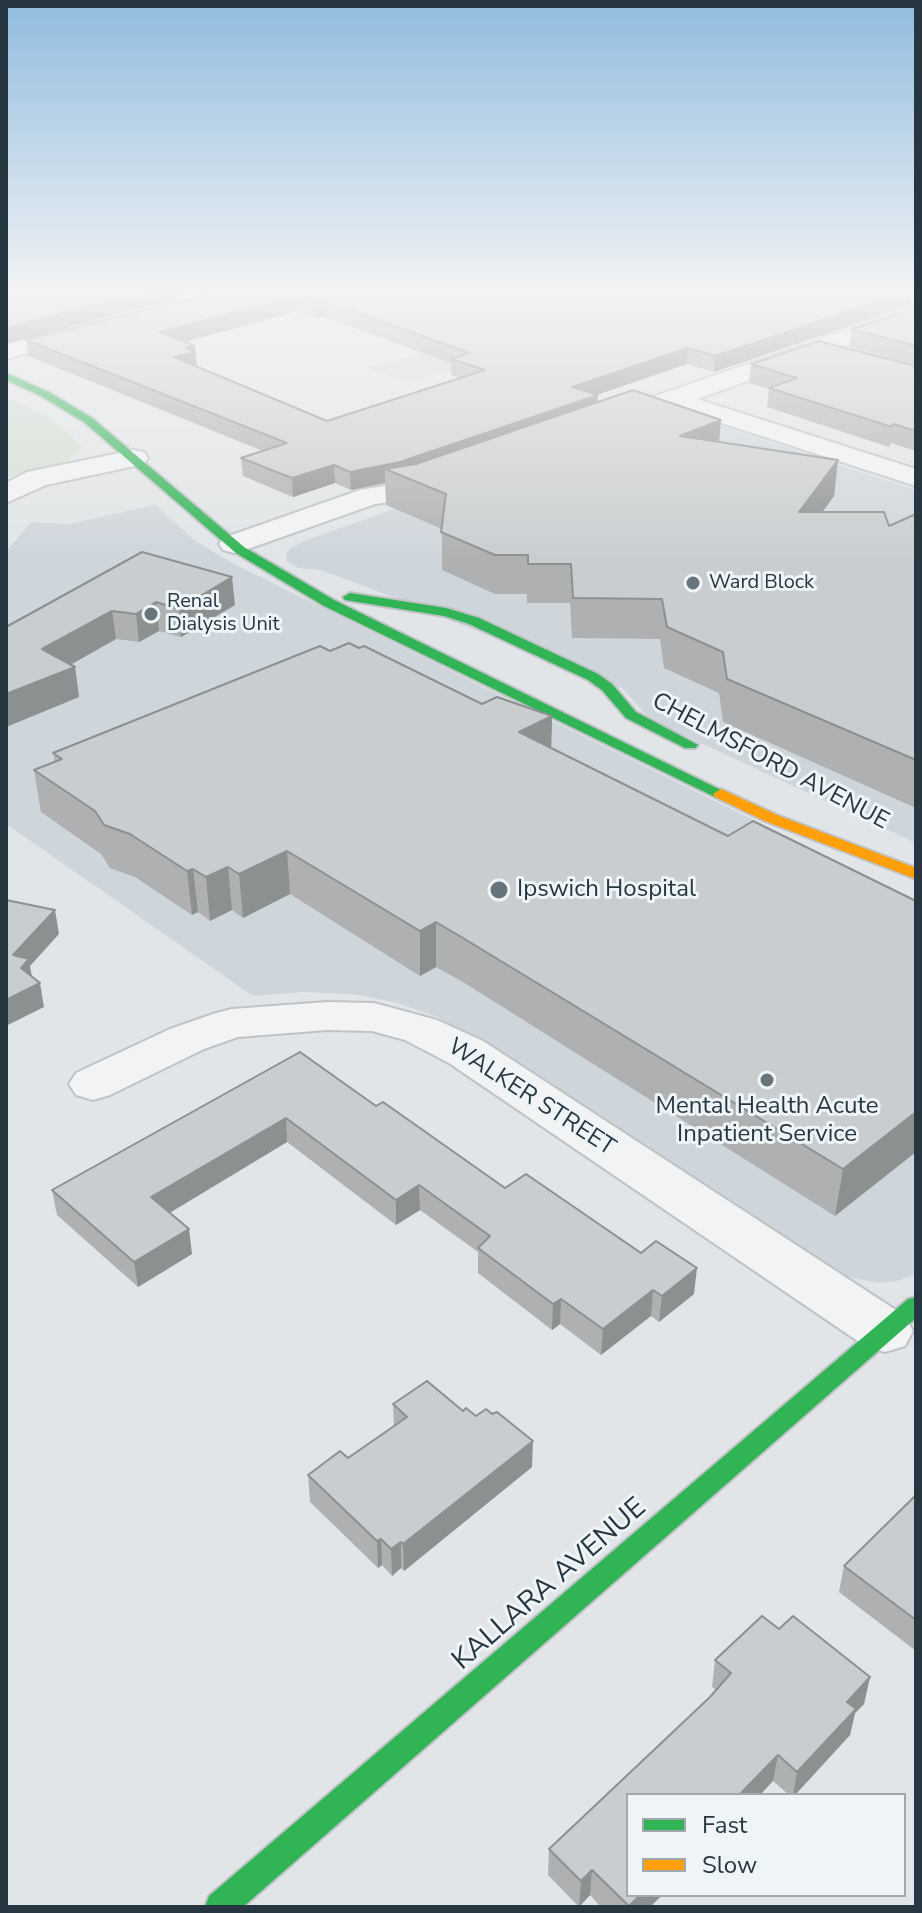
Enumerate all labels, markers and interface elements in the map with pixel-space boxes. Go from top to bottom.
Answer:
place label: Ward Block [709,571,814,595]
marker: Ward Block [684,574,702,592]
place label: Renal Dialysis Unit [167,590,279,637]
marker: Renal Dialysis Unit [142,605,160,623]
street label: CHELMSFORD AVENUE [647,687,893,837]
place label: Ipswich Hospital [517,876,696,904]
marker: Ipswich Hospital [488,879,510,901]
street label: WALKER STREET [442,1033,620,1163]
marker: Mental Health Acute Inpatient Service [758,1071,776,1089]
place label: Mental Health Acute Inpatient Service [655,1093,879,1149]
street label: KALLARA AVENUE [446,1492,654,1678]
legend [626,1793,906,1897]
text: Fast [702,1809,747,1841]
text: Slow [702,1849,757,1881]

